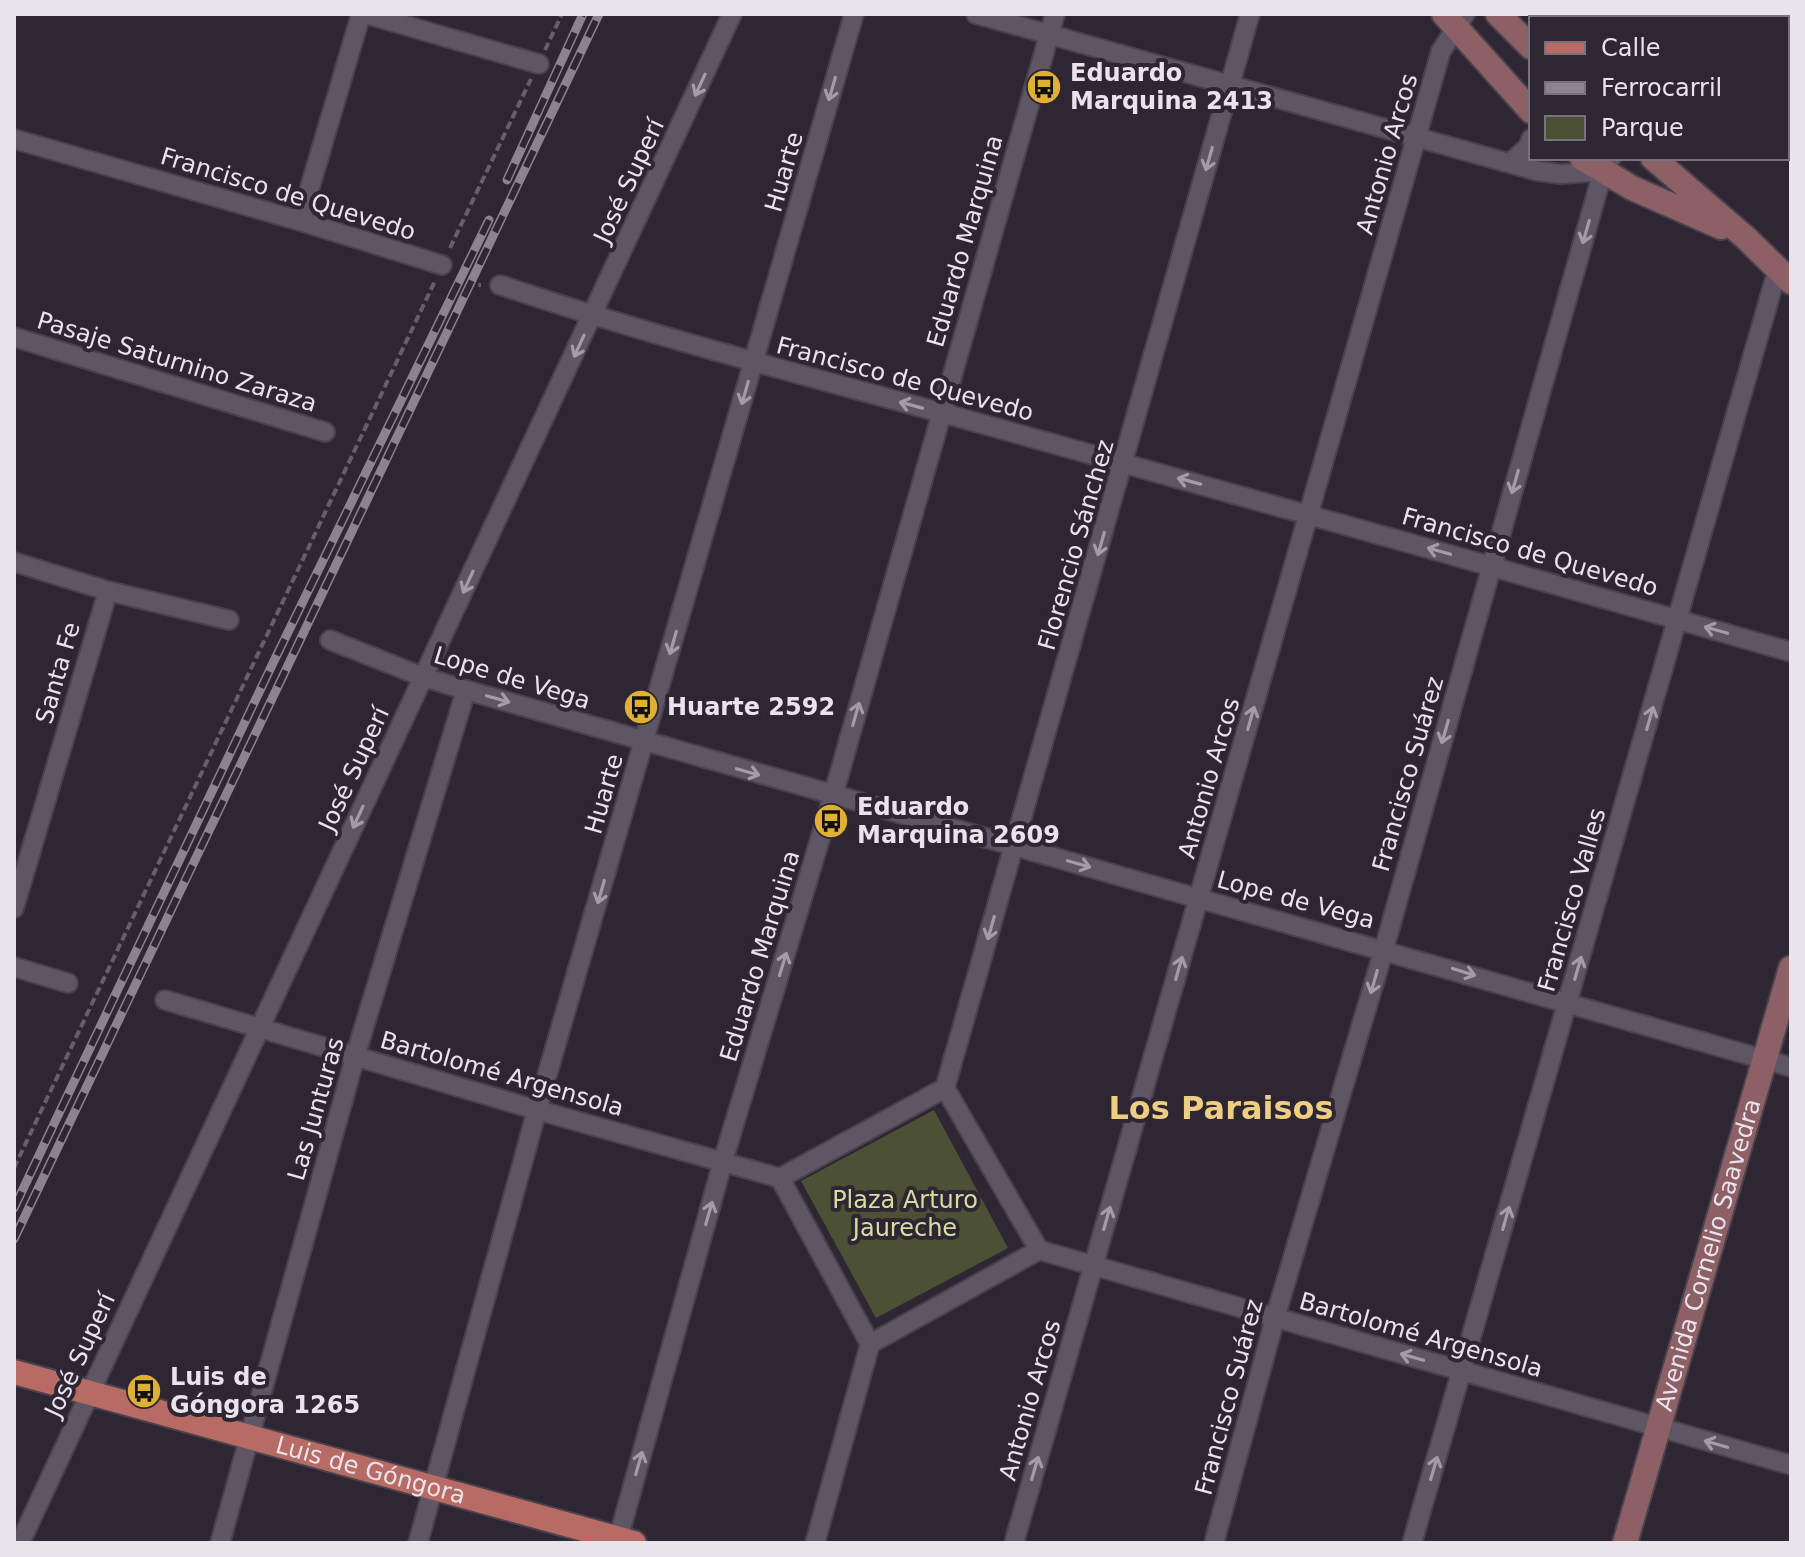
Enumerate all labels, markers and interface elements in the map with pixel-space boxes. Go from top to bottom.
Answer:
legend [1529,16,1789,160]
text: Calle [1601,34,1661,62]
place label: Eduardo Marquina 2413 [1070,59,1273,115]
bus stop icon: Eduardo Marquina 2413 [1025,68,1063,106]
street label: Antonio Arcos [1351,70,1423,238]
one-way arrow [691,72,706,97]
text: Ferrocarril [1601,74,1722,102]
one-way arrow [824,76,838,101]
street label: José Superí [587,113,670,249]
text: Parque [1601,114,1684,142]
street label: Huarte [759,129,809,215]
street label: Eduardo Marquina [921,132,1009,350]
street label: Francisco de Quevedo [157,142,419,246]
one-way arrow [1201,145,1216,171]
one-way arrow [1578,218,1593,244]
street label: Pasaje Saturnino Zaraza [34,306,320,418]
street label: Francisco de Quevedo [773,331,1037,427]
one-way arrow [571,334,586,358]
one-way arrow [737,379,752,405]
one-way arrow [899,396,925,411]
street label: Florencio Sánchez [1033,437,1119,653]
one-way arrow [1507,468,1522,494]
one-way arrow [1176,473,1202,488]
street label: Francisco de Quevedo [1399,502,1661,602]
one-way arrow [1093,530,1108,556]
one-way arrow [1427,543,1453,558]
one-way arrow [460,569,475,593]
street label: Santa Fe [30,619,86,727]
one-way arrow [1704,622,1730,637]
one-way arrow [665,629,680,655]
street label: Lope de Vega [430,641,594,715]
street label: Francisco Suárez [1367,673,1449,875]
bus stop icon: Huarte 2592 [622,688,660,726]
one-way arrow [484,693,510,708]
place label: Huarte 2592 [667,693,835,721]
street label: Antonio Arcos [1173,694,1245,862]
street label: José Superí [312,701,395,837]
one-way arrow [849,702,864,728]
one-way arrow [1244,706,1259,732]
one-way arrow [1643,706,1658,732]
one-way arrow [1437,718,1452,744]
street label: Huarte [579,751,629,837]
one-way arrow [734,765,760,780]
place label: Eduardo Marquina 2609 [857,793,1060,849]
bus stop icon: Eduardo Marquina 2609 [812,802,850,840]
one-way arrow [350,805,365,829]
street label: Francisco Valles [1532,805,1612,995]
street label: Eduardo Marquina [715,847,805,1065]
one-way arrow [1066,858,1091,872]
street label: Lope de Vega [1214,865,1378,935]
one-way arrow [593,879,608,905]
one-way arrow [983,915,998,941]
one-way arrow [776,951,791,976]
one-way arrow [1173,956,1188,982]
one-way arrow [1571,956,1586,982]
one-way arrow [1451,966,1476,980]
one-way arrow [1366,969,1381,995]
street label: Bartolomé Argensola [377,1026,627,1122]
street label: Las Junturas [282,1034,350,1184]
district label: Los Paraisos [1108,1089,1334,1127]
street label: Avenida Cornelio Saavedra [1650,1095,1767,1414]
park label: Plaza Arturo Jaureche [832,1186,978,1242]
one-way arrow [702,1200,717,1226]
one-way arrow [1101,1206,1116,1232]
one-way arrow [1499,1206,1514,1232]
street label: José Superí [38,1287,121,1423]
street label: Bartolomé Argensola [1296,1287,1546,1383]
street label: Francisco Suárez [1189,1296,1269,1498]
street label: Antonio Arcos [994,1316,1066,1484]
one-way arrow [1400,1349,1426,1364]
place label: Luis de Góngora 1265 [170,1363,360,1419]
bus stop icon: Luis de Góngora 1265 [125,1372,163,1410]
street label: Luis de Góngora [273,1431,469,1510]
one-way arrow [1703,1436,1729,1451]
one-way arrow [632,1451,647,1477]
one-way arrow [1028,1456,1043,1482]
one-way arrow [1428,1456,1442,1481]

